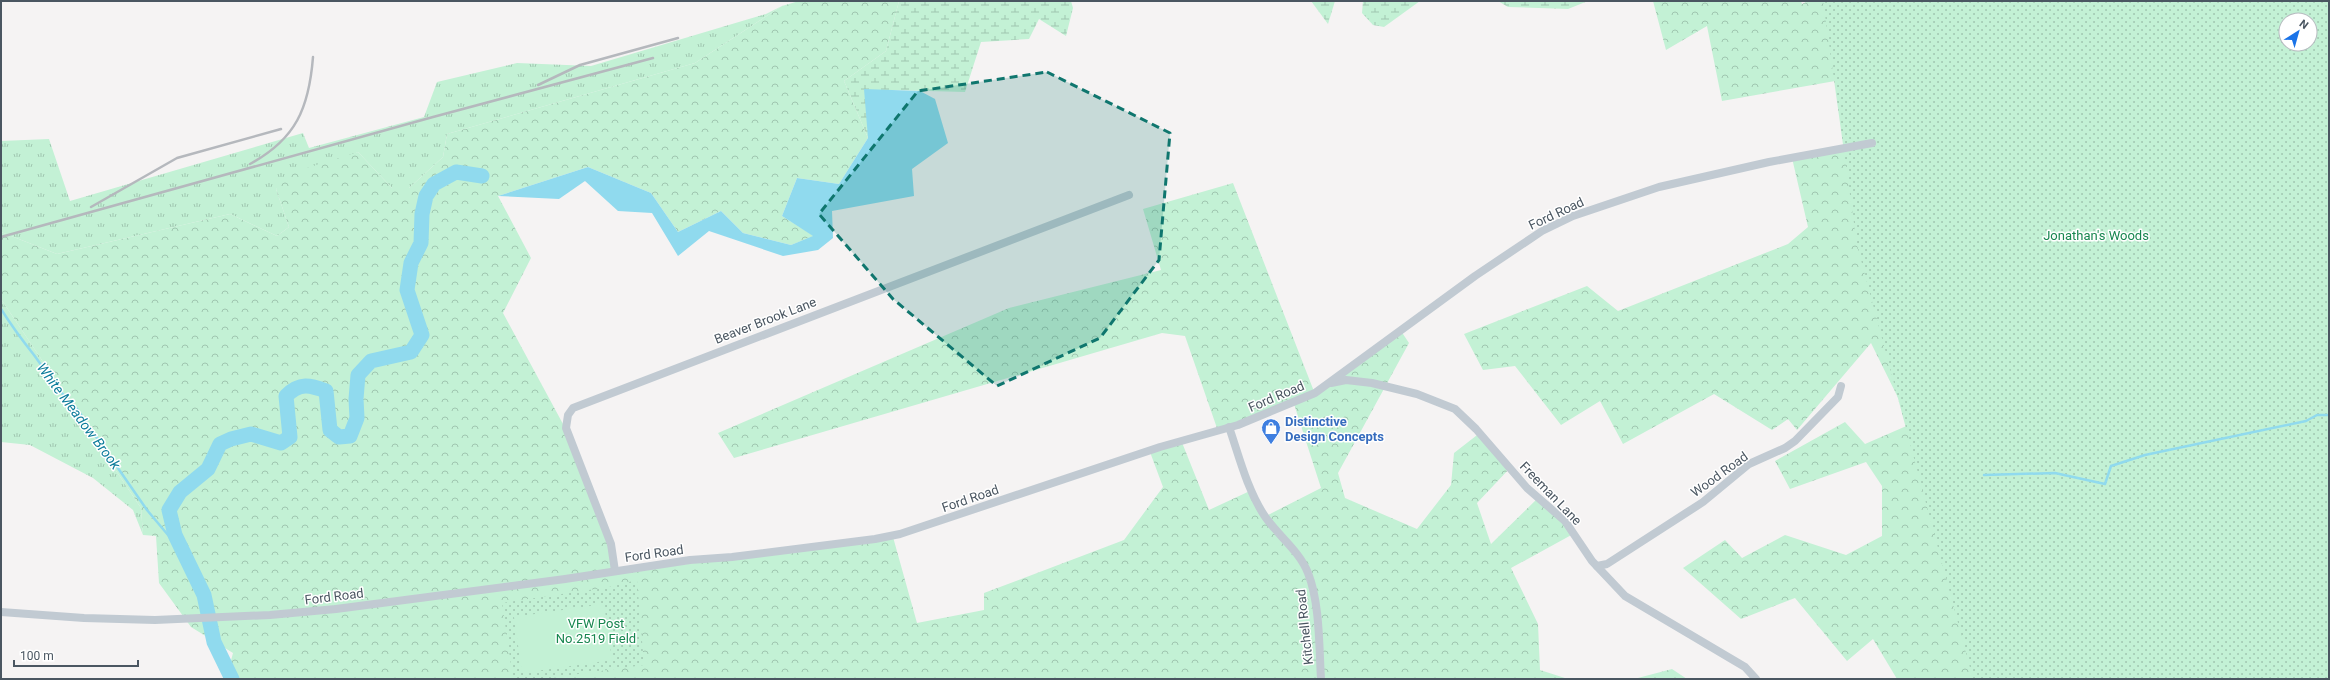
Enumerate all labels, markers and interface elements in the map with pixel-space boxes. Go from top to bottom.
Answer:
north arrow [2278,12,2318,52]
text: N [2297,17,2311,32]
street label: Ford Road [1526,194,1586,233]
park label: Jonathan's Woods [2043,228,2149,243]
street label: Beaver Brook Lane [712,294,818,347]
water label: White Meadow Brook [34,360,125,473]
street label: Ford Road [1246,378,1306,415]
place label: Distinctive Design Concepts [1285,414,1384,444]
shop icon: Distinctive Design Concepts [1260,417,1282,445]
street label: Wood Road [1688,449,1751,500]
street label: Freeman Lane [1517,459,1585,528]
street label: Ford Road [940,482,1001,515]
street label: Ford Road [624,542,684,565]
street label: Ford Road [304,585,364,608]
street label: Kitchell Road [1293,588,1316,665]
park label: VFW Post No.2519 Field [556,616,636,646]
scale bar [14,642,138,668]
text: 100 m [20,649,54,663]

